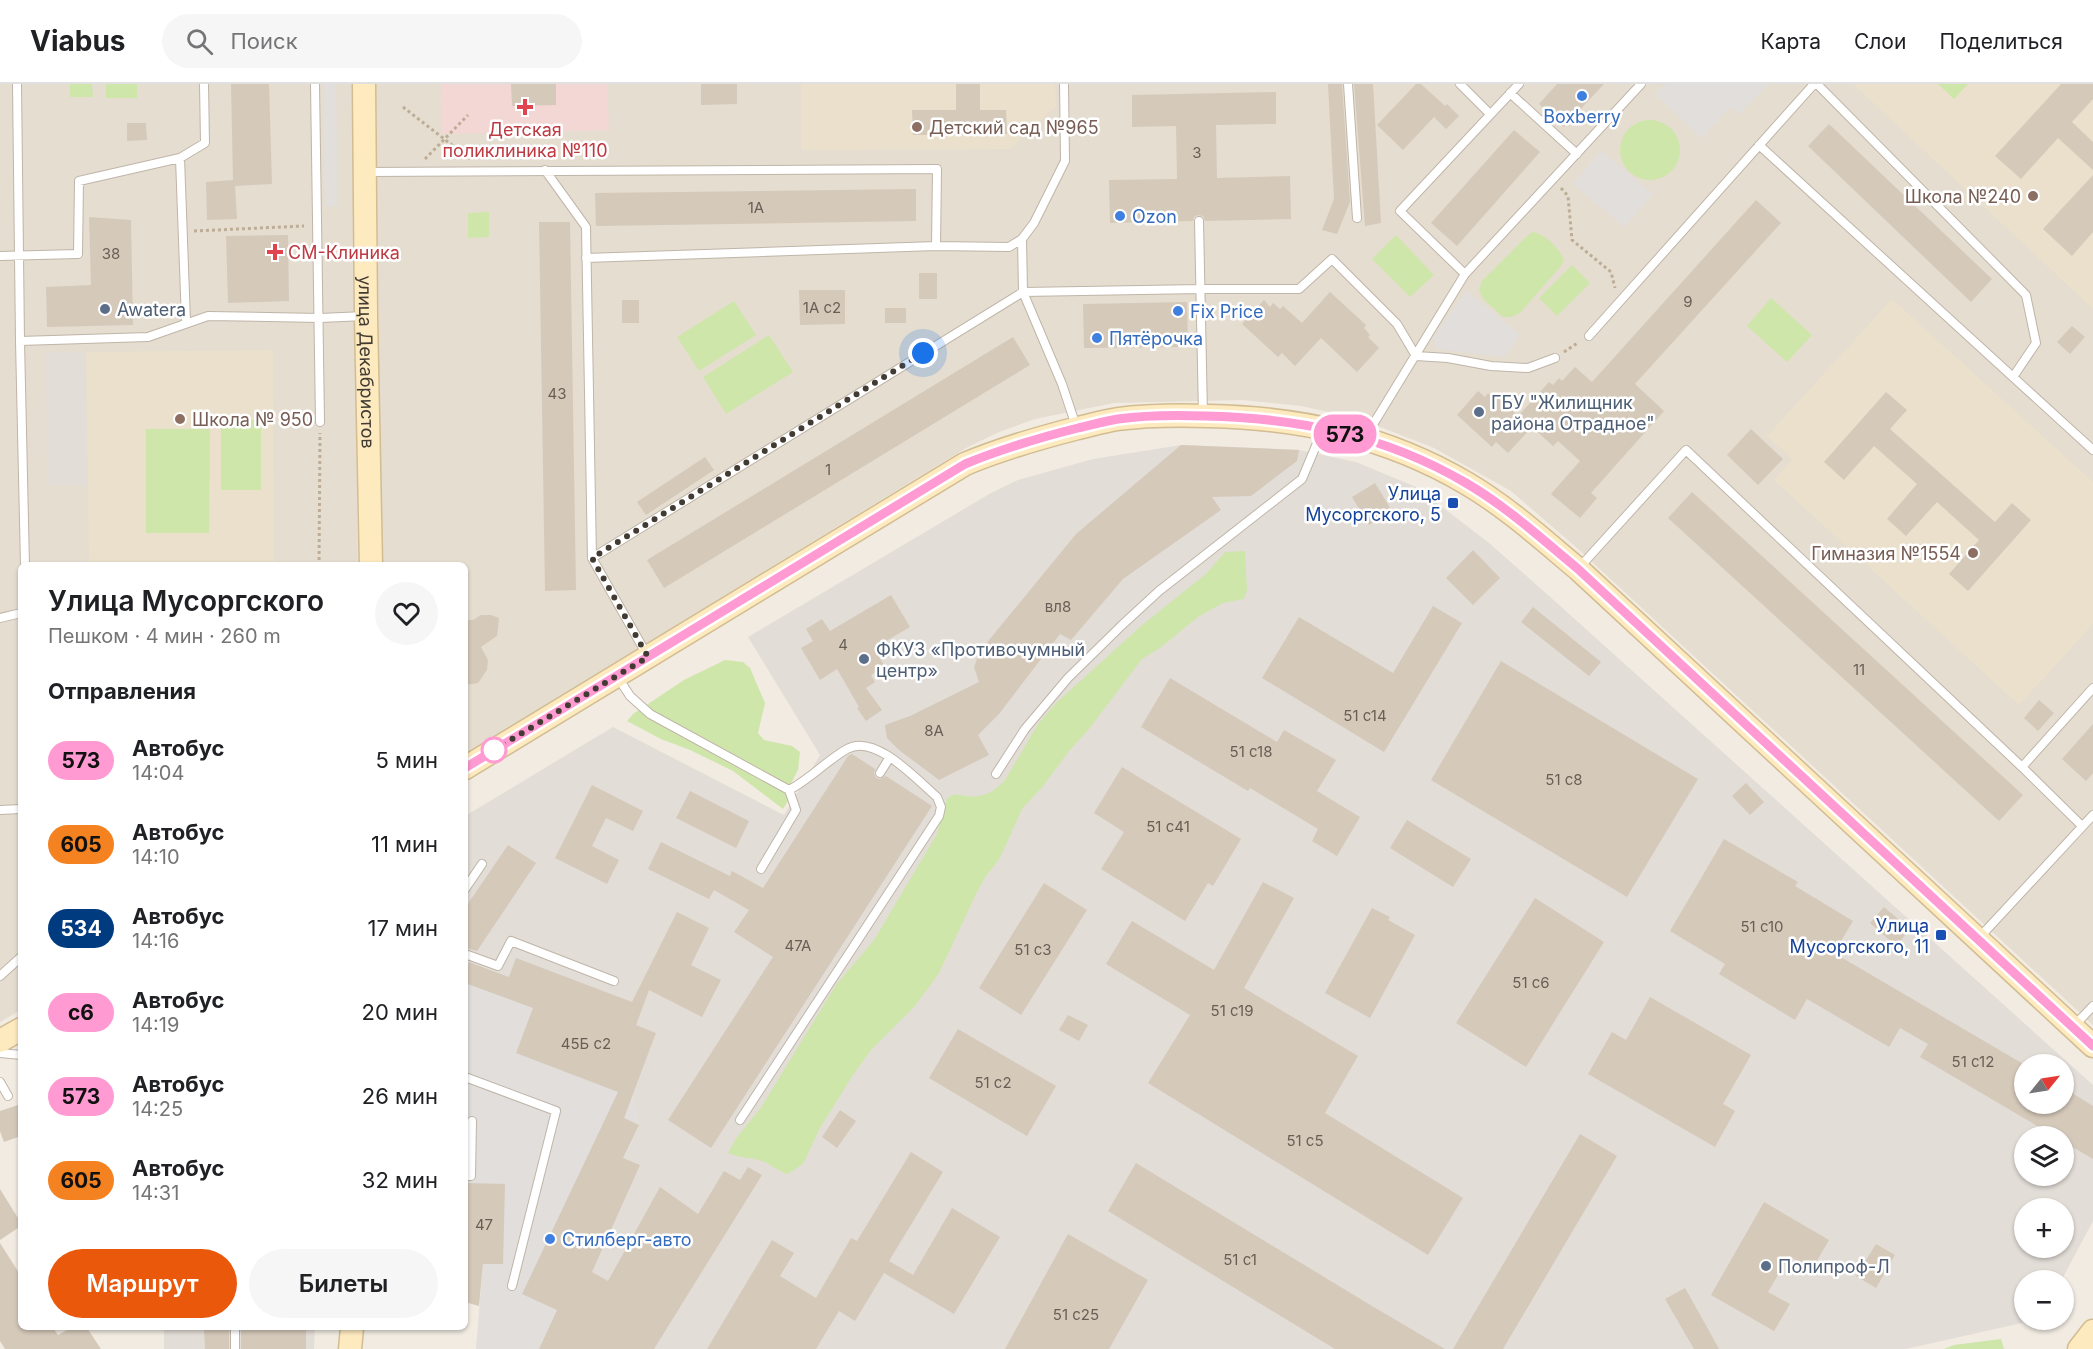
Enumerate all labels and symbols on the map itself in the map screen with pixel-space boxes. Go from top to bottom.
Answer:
marker: Boxberry [1575,89,1589,103]
marker: Детская поликлиника №110 [516,98,534,116]
place label: Boxberry [1543,106,1621,127]
place label: Детский сад №965 [929,117,1099,138]
place label: Детская поликлиника №110 [443,119,608,161]
marker: Детский сад №965 [910,120,924,134]
house number: 3 [1192,143,1202,162]
place label: Школа №240 [1905,186,2021,207]
marker: Школа №240 [2026,189,2040,203]
house number: 1А [748,198,764,217]
place label: Ozon [1132,206,1177,227]
marker: Ozon [1113,209,1127,223]
place label: СМ-Клиника [288,242,400,263]
marker: СМ-Клиника [266,243,284,261]
house number: 38 [102,244,120,263]
street label: улица Декабристов [355,275,379,449]
house number: 9 [1683,292,1693,311]
house number: 1А с2 [803,298,841,317]
place label: Awatera [117,299,186,320]
place label: Fix Price [1190,301,1264,322]
marker: Awatera [98,302,112,316]
marker: Fix Price [1171,304,1185,318]
place label: Пятёрочка [1109,328,1203,349]
marker: Пятёрочка [1090,331,1104,345]
your location [908,338,938,368]
house number: 43 [548,384,566,403]
place label: ГБУ "Жилищник района Отрадное" [1491,392,1655,434]
marker: ГБУ "Жилищник района Отрадное" [1472,405,1486,419]
place label: Школа № 950 [192,409,313,430]
marker: Школа № 950 [173,412,187,426]
line badge: 573 [1310,414,1380,454]
house number: 1 [825,460,831,479]
place label: Улица Мусоргского, 5 [1305,483,1441,525]
marker: Улица Мусоргского, 5 [1446,496,1460,510]
place label: Гимназия №1554 [1811,543,1961,564]
marker: Гимназия №1554 [1966,546,1980,560]
house number: вл8 [1045,597,1071,616]
house number: 4 [838,635,848,654]
place label: ФКУЗ «Противочумный центр» [876,639,1085,681]
marker: ФКУЗ «Противочумный центр» [857,652,871,666]
house number: 11 [1853,660,1865,679]
house number: 51 с14 [1343,706,1387,725]
house number: 8А [924,721,944,740]
unlabelled marker [481,737,507,763]
house number: 51 с18 [1230,742,1272,761]
house number: 51 с8 [1545,770,1583,789]
house number: 51 с41 [1146,817,1190,836]
place label: Улица Мусоргского, 11 [1790,915,1929,957]
house number: 51 с10 [1740,917,1784,936]
marker: Улица Мусоргского, 11 [1934,928,1948,942]
house number: 47А [785,936,811,955]
house number: 51 с3 [1014,940,1052,959]
house number: 51 с6 [1512,973,1550,992]
house number: 51 с19 [1211,1001,1253,1020]
house number: 45Б с2 [561,1034,611,1053]
house number: 51 с12 [1952,1052,1994,1071]
north arrow [2014,1054,2074,1114]
house number: 51 с2 [974,1073,1012,1092]
house number: 51 с5 [1286,1131,1324,1150]
house number: 47 [475,1215,493,1234]
place label: Стилберг-авто [562,1229,692,1250]
marker: Стилберг-авто [543,1232,557,1246]
house number: 51 с1 [1223,1250,1257,1269]
place label: Полипроф-Л [1778,1256,1890,1277]
marker: Полипроф-Л [1759,1259,1773,1273]
house number: 51 с25 [1053,1305,1099,1324]

